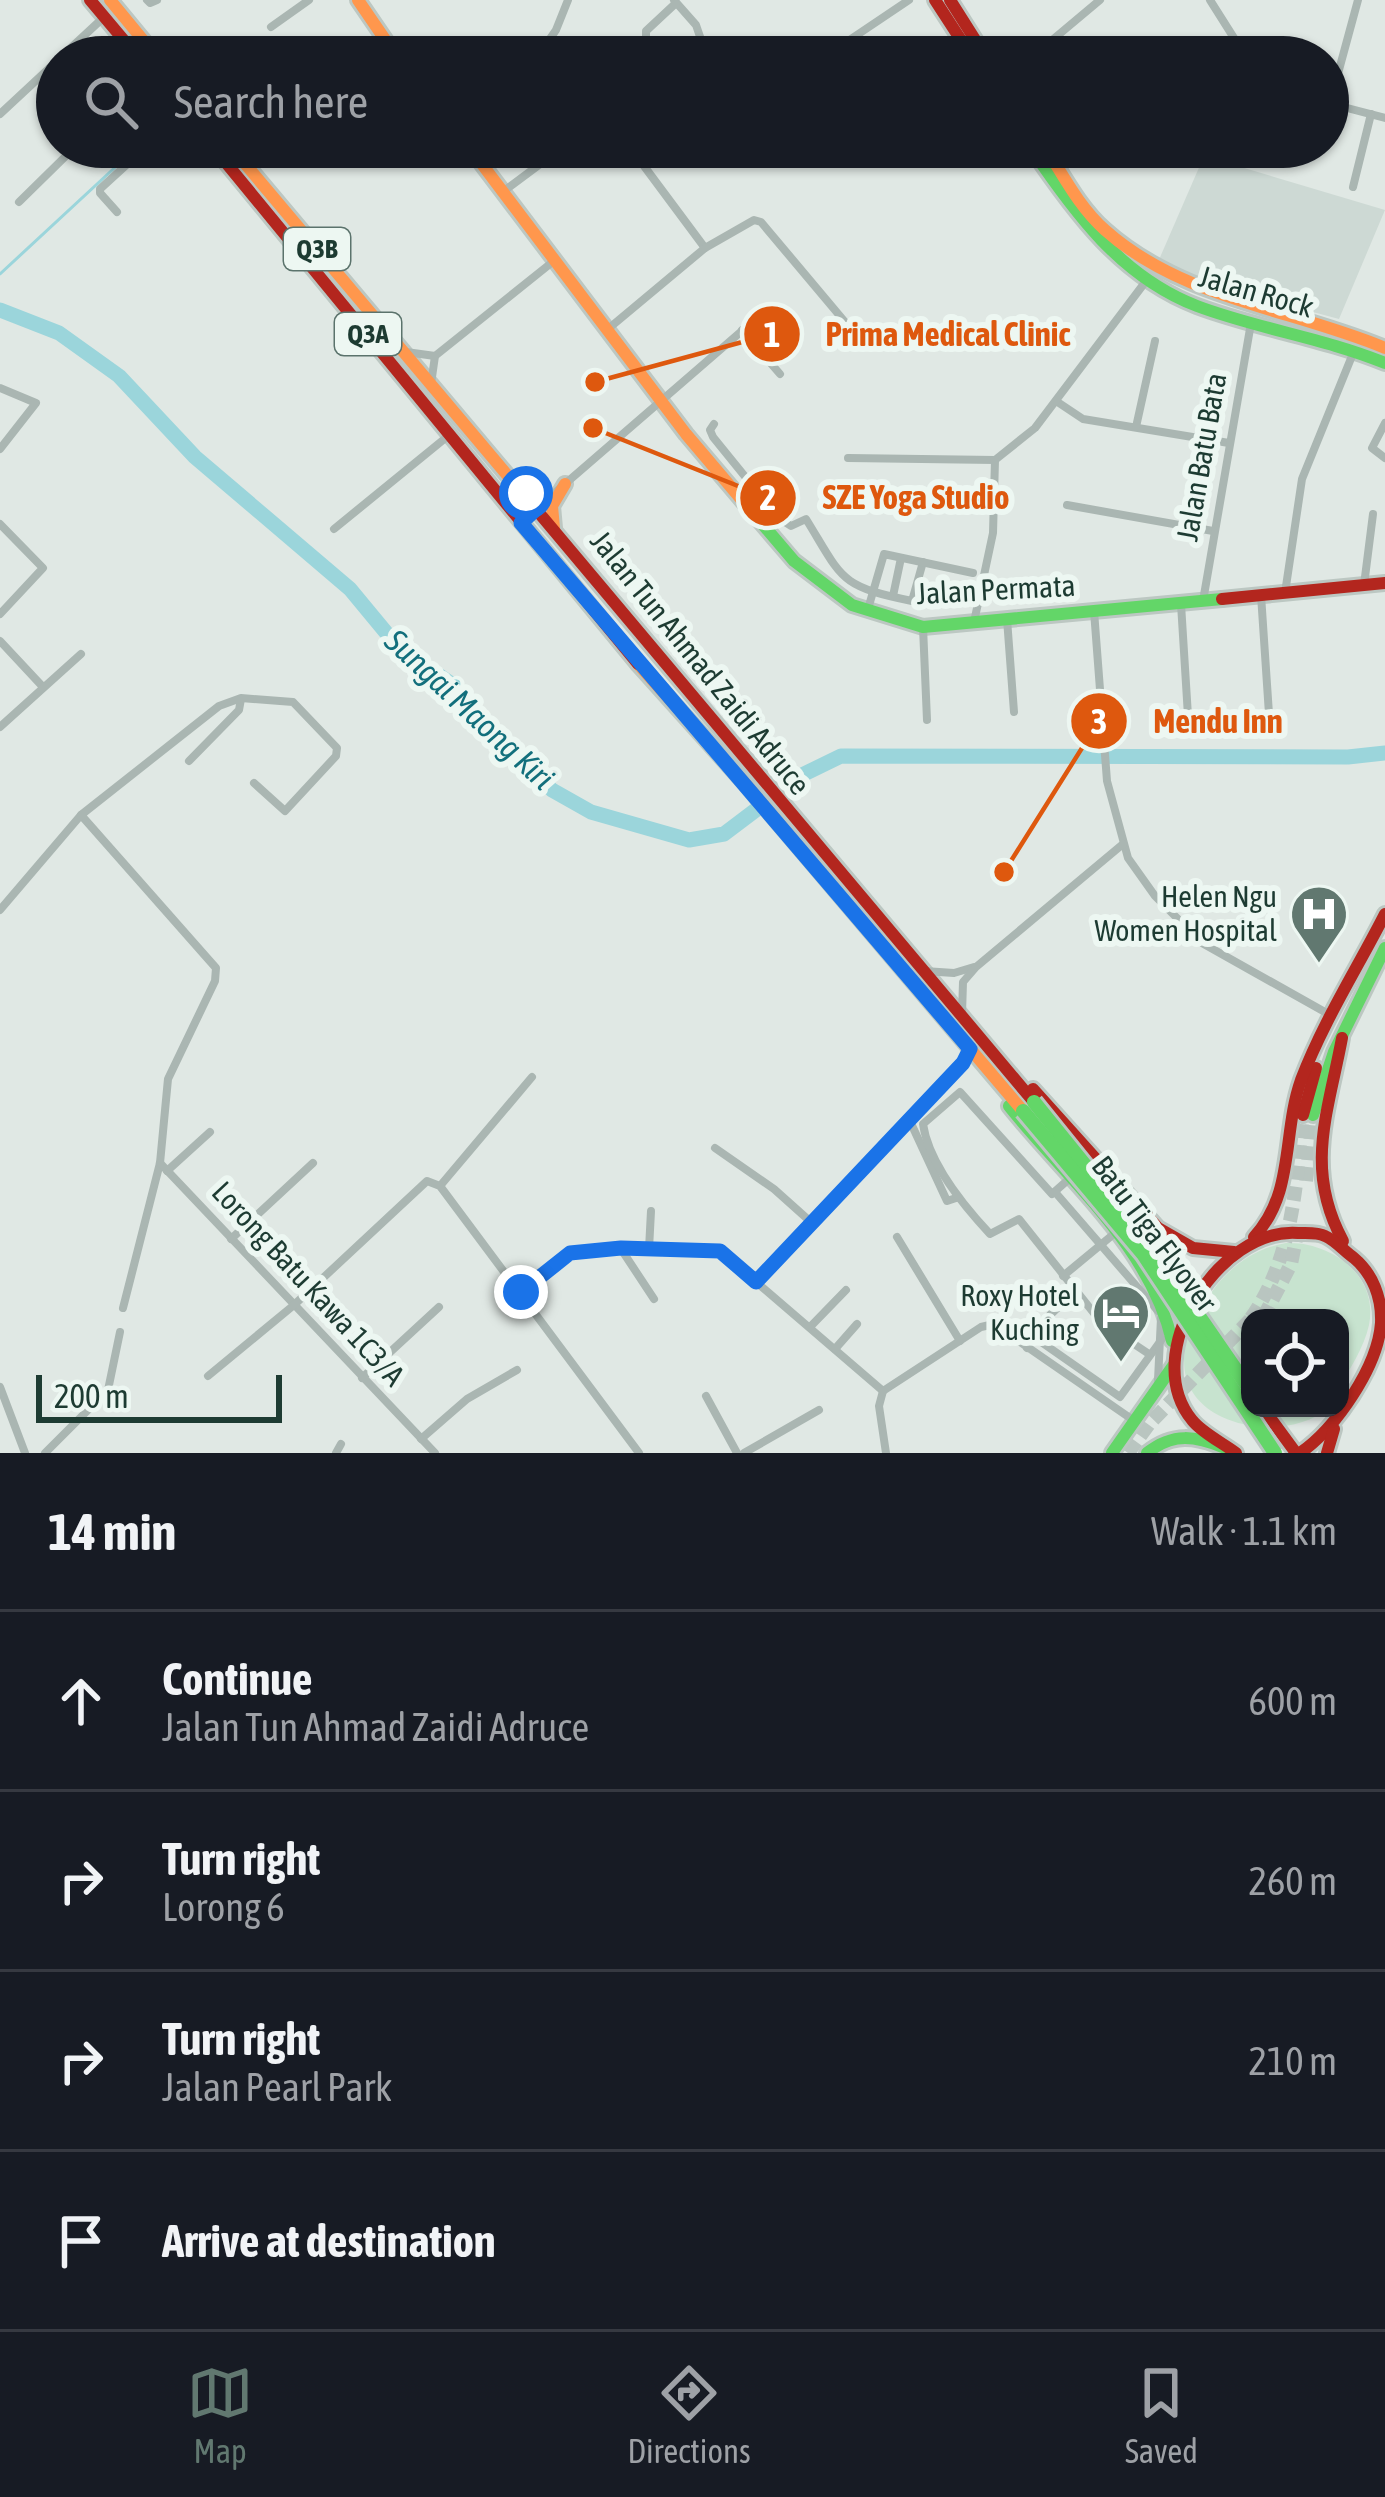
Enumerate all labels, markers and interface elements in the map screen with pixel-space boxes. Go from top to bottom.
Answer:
search box [36,36,1349,168]
icon: search [78,69,144,135]
text: Search here [174,76,368,128]
road number: Q3B [284,228,350,270]
street label: Jalan Rock [1195,259,1317,324]
callout: Prima Medical Clinic [742,299,1095,368]
road number: Q3A [335,313,401,355]
text: 1 [764,313,780,355]
text: Prima Medical Clinic [825,315,1071,353]
street label: Jalan Batu Bata [1169,370,1233,544]
callout: SZE Yoga Studio [738,463,1033,532]
route start [499,466,553,520]
text: 2 [760,476,776,518]
text: SZE Yoga Studio [823,478,1009,516]
street label: Jalan Tun Ahmad Zaidi Adruce [584,524,817,801]
street label: Jalan Permata [916,568,1076,610]
water label: Sungai Maong Kiri [377,621,562,797]
callout: Mendu Inn [1069,687,1307,756]
text: 3 [1091,700,1107,742]
text: Mendu Inn [1153,702,1283,740]
place label: Helen Ngu Women Hospital [1094,879,1277,947]
hospital icon: Helen Ngu Women Hospital [1288,883,1350,965]
street label: Batu Tiga Flyover [1085,1149,1225,1319]
street label: Lorong Batu Kawa 1C3/A [206,1174,412,1392]
route end [494,1265,548,1319]
place label: Roxy Hotel Kuching [960,1278,1079,1346]
hotel icon: Roxy Hotel Kuching [1090,1282,1152,1364]
map controls [1241,1309,1349,1417]
button: locate [1241,1309,1349,1417]
scale bar [36,1369,282,1422]
text: 200 m [54,1377,129,1415]
text: 14 min [48,1502,176,1561]
text: Walk · 1.1 km [1151,1509,1337,1553]
text: Continue [162,1653,313,1705]
icon: ahead [48,1668,114,1734]
text: 600 m [1249,1679,1337,1723]
text: Jalan Tun Ahmad Zaidi Adruce [162,1705,589,1749]
text: Turn right [162,1833,320,1885]
icon: right [48,1848,114,1914]
text: 260 m [1249,1859,1337,1903]
text: Lorong 6 [162,1885,285,1929]
text: Turn right [162,2013,320,2065]
icon: right [48,2028,114,2094]
text: 210 m [1249,2039,1337,2083]
text: Jalan Pearl Park [162,2065,392,2109]
icon: arrive [48,2208,114,2274]
text: Arrive at destination [162,2215,496,2267]
tab: Map [187,2360,253,2470]
tab: Directions [627,2360,751,2470]
tab: Saved [1125,2360,1198,2470]

